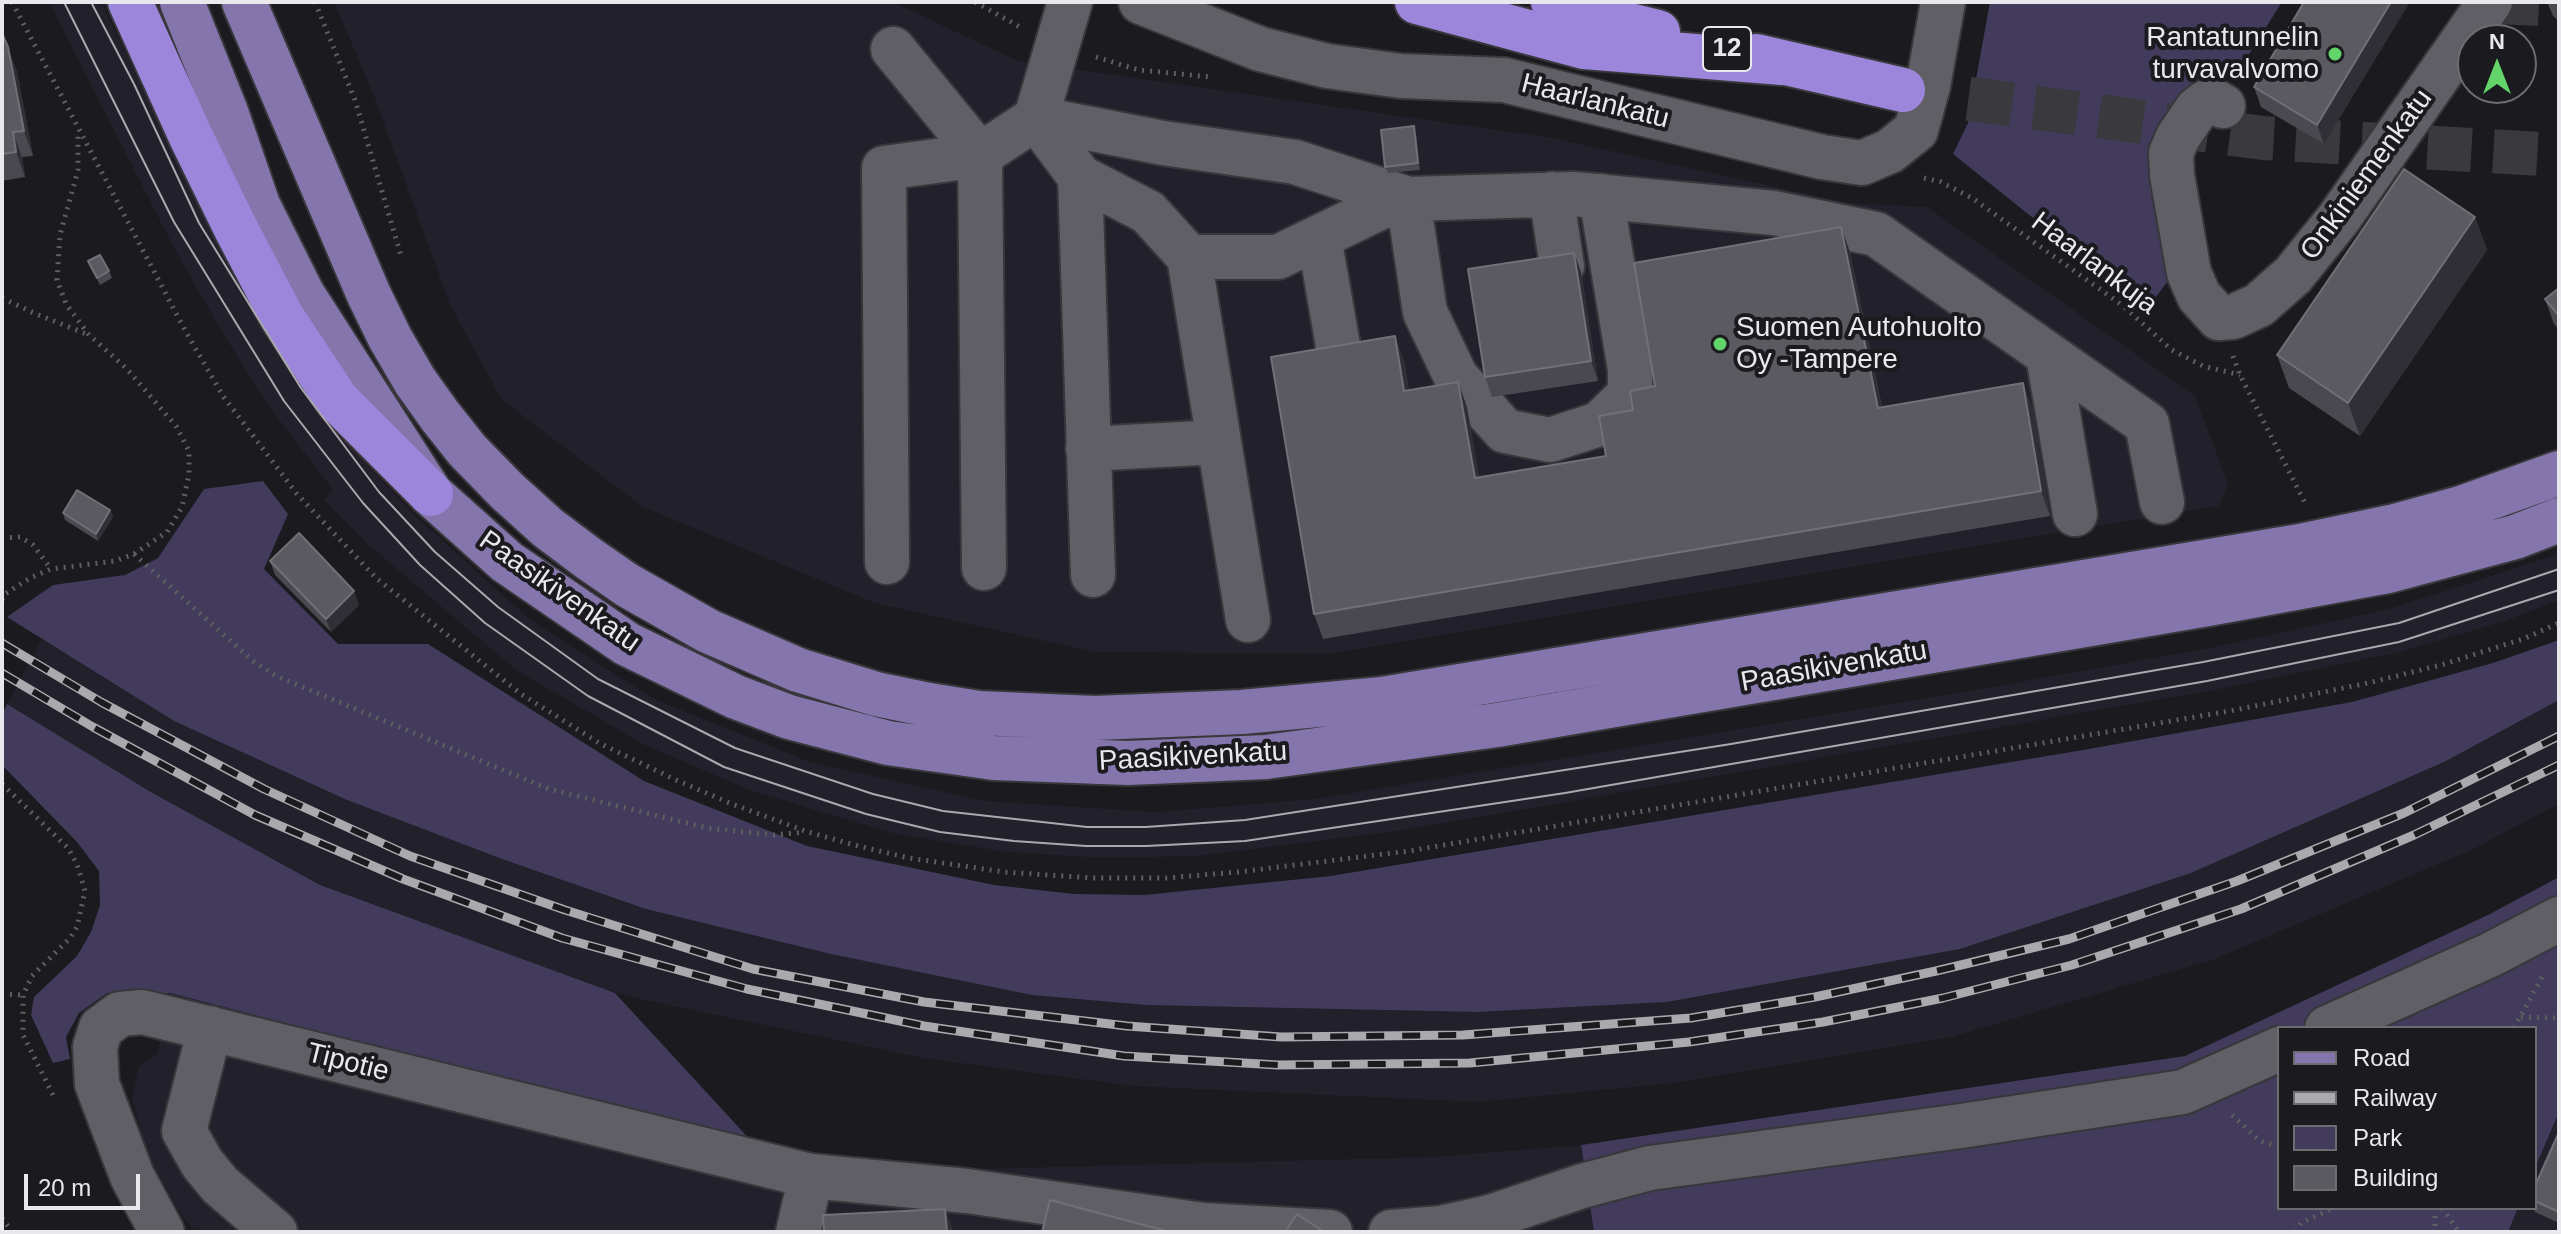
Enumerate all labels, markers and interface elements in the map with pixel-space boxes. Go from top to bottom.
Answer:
place label: Rantatunnelin turvavalvomo [2146,21,2319,87]
north arrow [2457,24,2537,104]
road number: 12 [1703,27,1751,71]
text: N [2489,29,2505,54]
marker: Rantatunnelin turvavalvomo [2326,45,2344,63]
street label: Haarlankatu [1518,67,1672,137]
street label: Onkiniemenkatu [2294,83,2440,267]
street label: Haarlankuja [2024,206,2164,322]
place label: Suomen Autohuolto Oy -Tampere [1736,311,1982,377]
marker: Suomen Autohuolto Oy -Tampere [1711,335,1729,353]
street label: Paasikivenkatu [472,524,646,660]
street label: Paasikivenkatu [1738,634,1930,700]
street label: Paasikivenkatu [1098,735,1288,779]
legend [2277,1026,2537,1210]
street label: Tipotie [304,1037,392,1089]
text: Road [2353,1044,2410,1071]
text: Railway [2353,1084,2437,1111]
text: Park [2353,1124,2402,1151]
scale bar [28,1158,144,1208]
text: Building [2353,1164,2438,1191]
text: 20 m [38,1174,91,1201]

